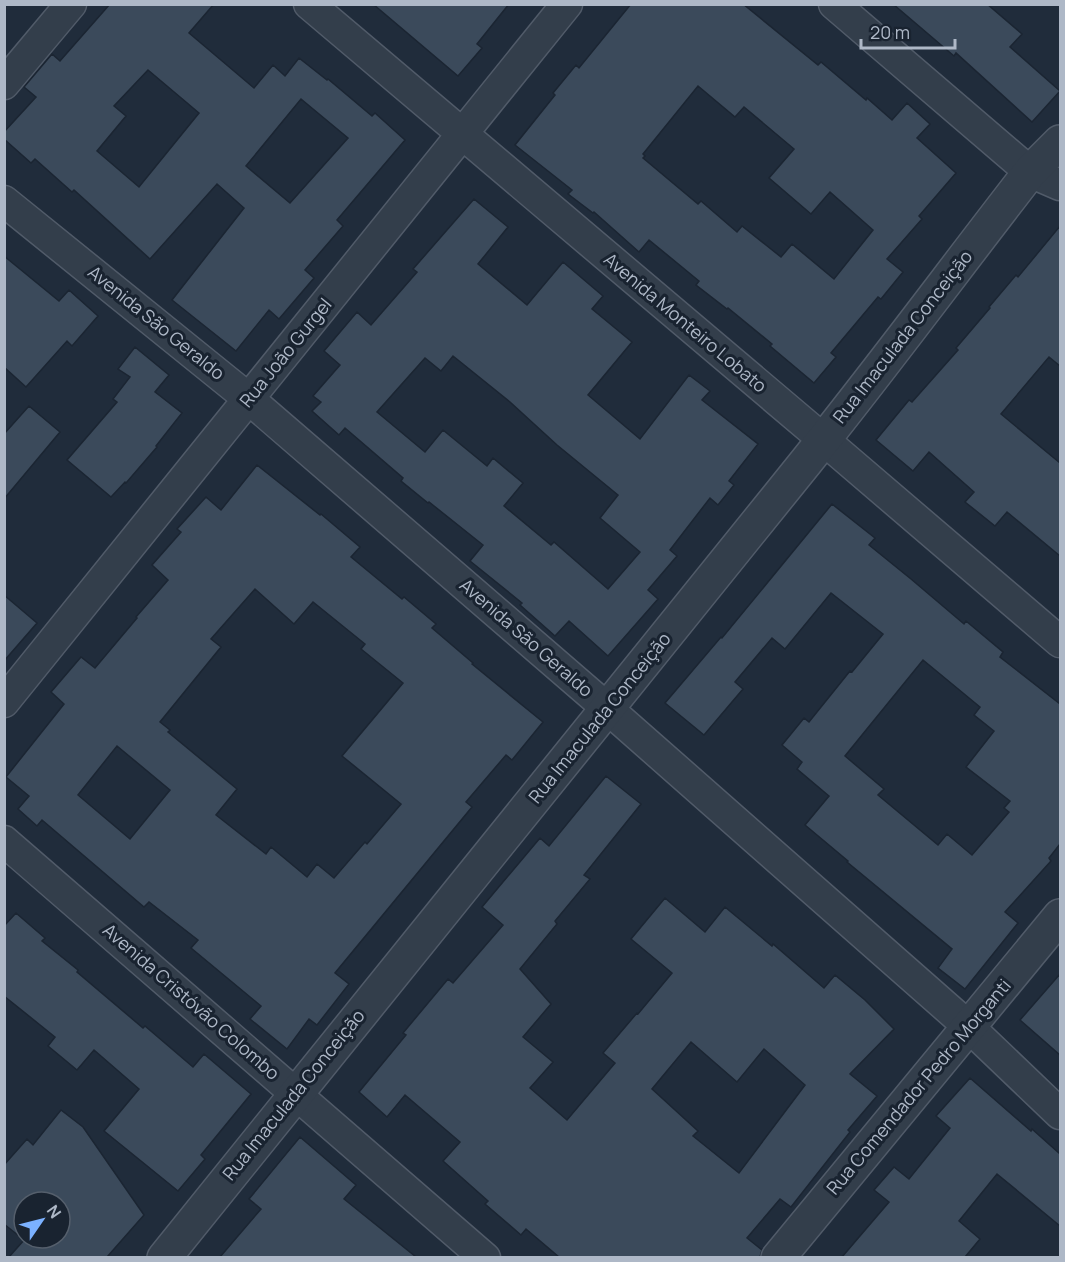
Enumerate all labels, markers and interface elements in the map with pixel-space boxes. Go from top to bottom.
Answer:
scale bar [861,12,956,50]
text: 20 m [870,20,910,44]
street label: Rua Imaculada Conceição [827,245,977,428]
street label: Avenida Monteiro Lobato [599,247,772,397]
street label: Avenida São Geraldo [83,260,230,385]
street label: Rua João Gurgel [234,293,337,412]
street label: Avenida São Geraldo [455,573,598,702]
street label: Rua Imaculada Conceição [523,627,676,808]
street label: Avenida Cristóvão Colombo [98,918,285,1085]
street label: Rua Comendador Pedro Morganti [821,973,1016,1199]
street label: Rua Imaculada Conceição [217,1004,370,1185]
north arrow [12,1190,72,1250]
text: N [42,1200,67,1222]

